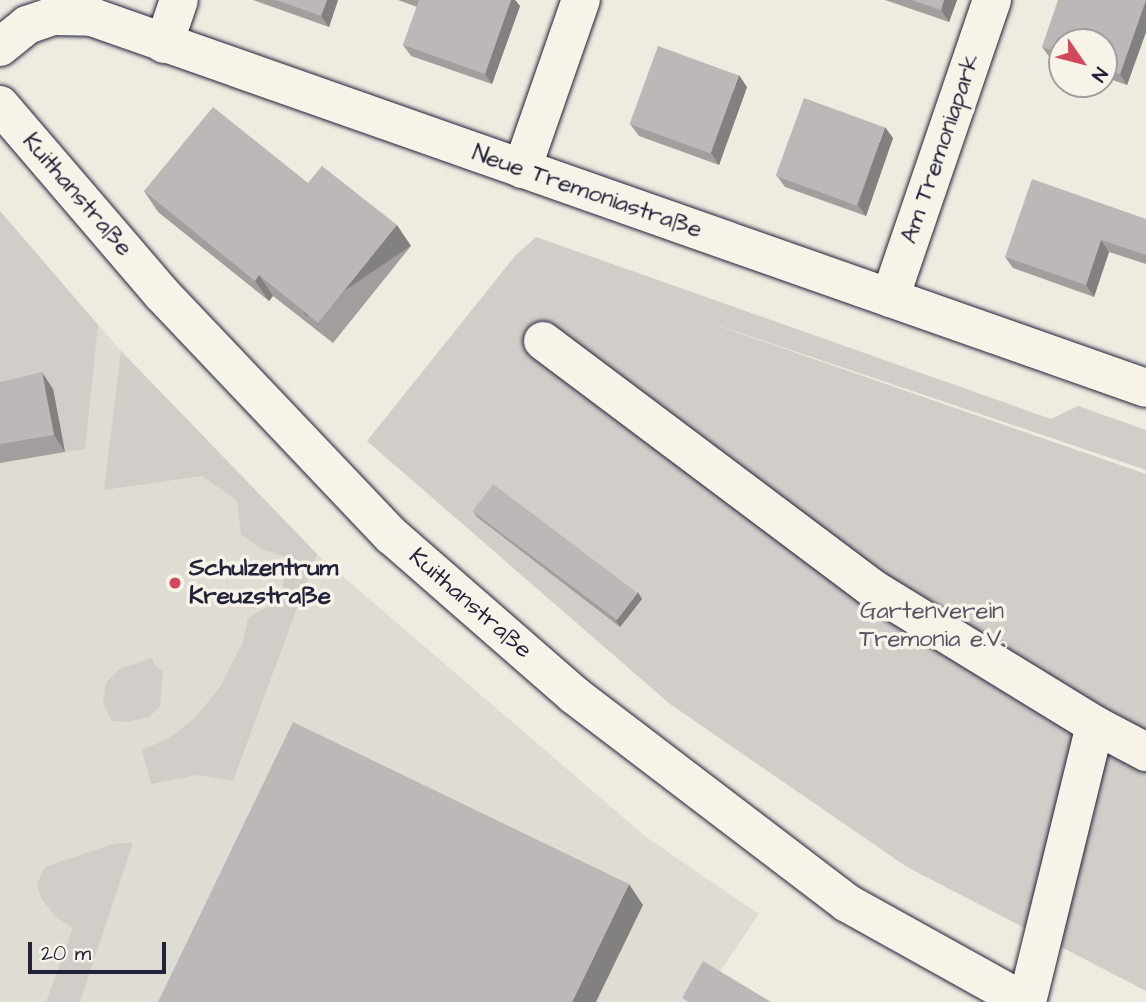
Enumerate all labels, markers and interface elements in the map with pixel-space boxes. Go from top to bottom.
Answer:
north arrow [1048,28,1118,98]
street label: Am Tremoniapark [895,51,987,247]
text: N [1085,62,1113,87]
street label: Kuithanstraße [16,128,138,262]
street label: Neue Tremoniastraße [468,139,706,245]
street label: Kuithanstraße [403,543,537,665]
place label: Schulzentrum Kreuzstraße [189,555,338,611]
marker: Schulzentrum Kreuzstraße [167,575,183,591]
park label: Gartenverein Tremonia e.V. [859,598,1005,654]
scale bar [32,928,170,972]
text: 20 m [41,939,91,968]

